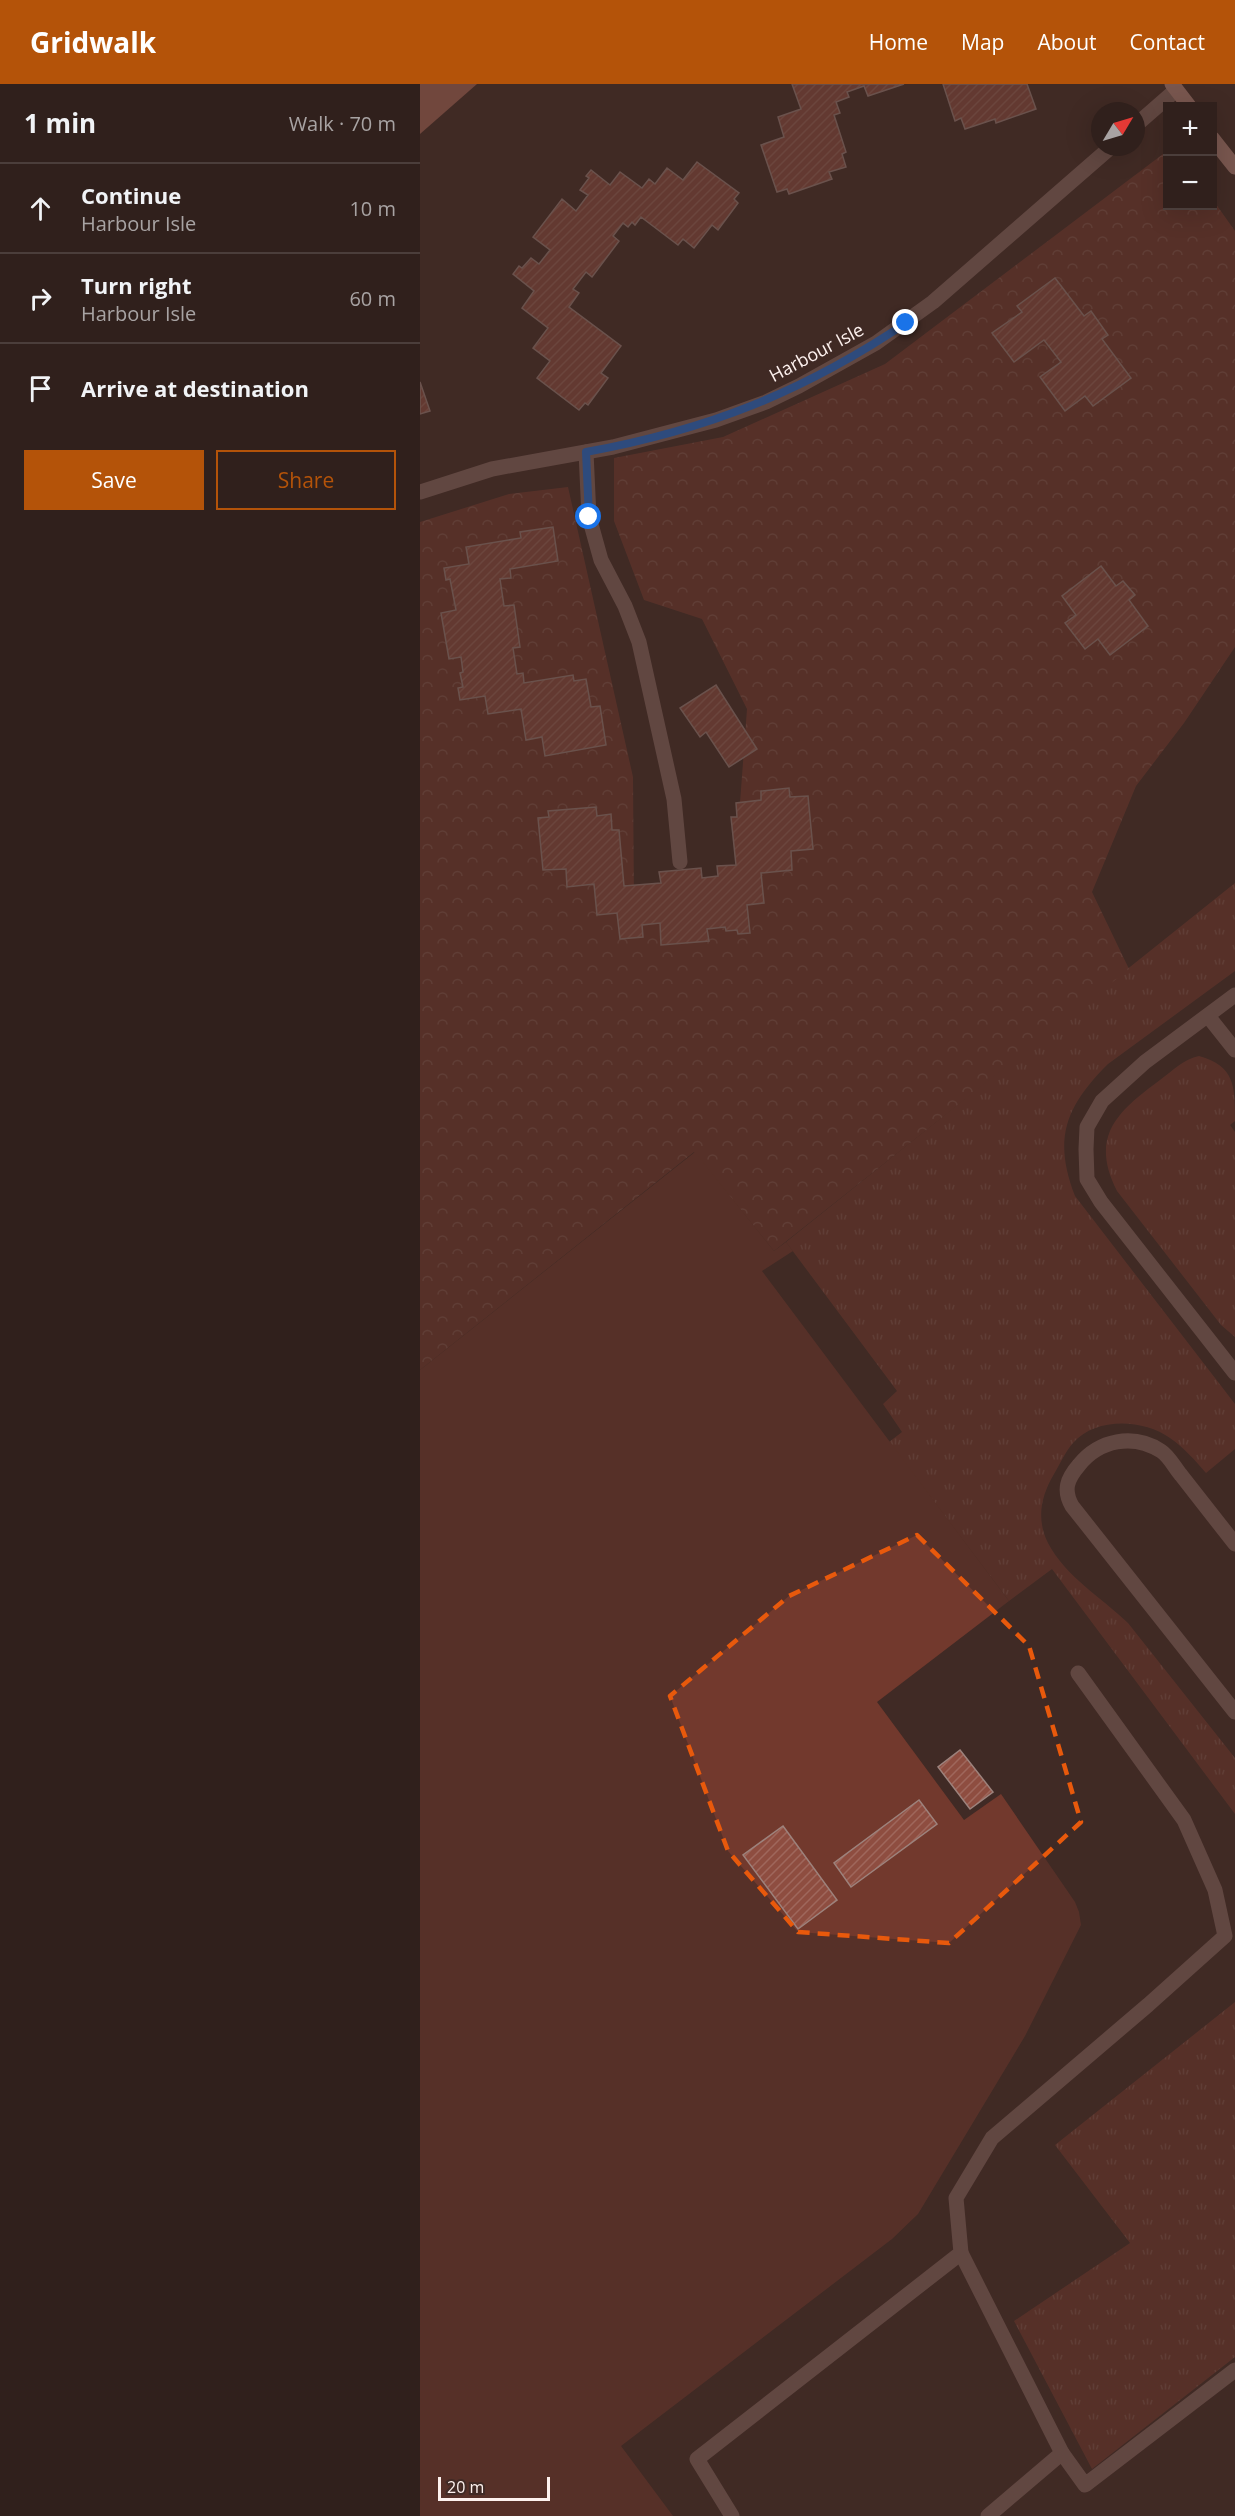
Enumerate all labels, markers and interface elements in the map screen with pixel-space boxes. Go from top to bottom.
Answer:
text: Gridwalk [30,23,156,61]
text: Home [869,28,928,56]
text: Map [961,28,1004,56]
text: About [1037,28,1097,56]
text: Contact [1130,28,1205,56]
north arrow [1091,102,1145,156]
map controls [1163,102,1217,210]
button: + [1163,102,1217,156]
text: 1 min [24,105,96,141]
text: Walk · 70 m [289,110,396,137]
button: − [1163,156,1217,210]
text: Continue [81,180,181,210]
icon: ahead [24,192,57,225]
text: 10 m [349,195,396,222]
text: Harbour Isle [81,210,196,237]
text: Turn right [81,270,192,300]
icon: right [24,282,57,315]
text: 60 m [349,285,396,312]
text: Harbour Isle [81,300,196,327]
route end [892,309,918,335]
street label: Harbour Isle [765,317,867,387]
icon: arrive [24,372,57,405]
text: Arrive at destination [81,373,309,403]
button: Save [24,450,204,510]
button: Share [216,450,396,510]
route start [575,503,601,529]
scale bar [438,2474,550,2502]
text: 20 m [447,2476,484,2498]

